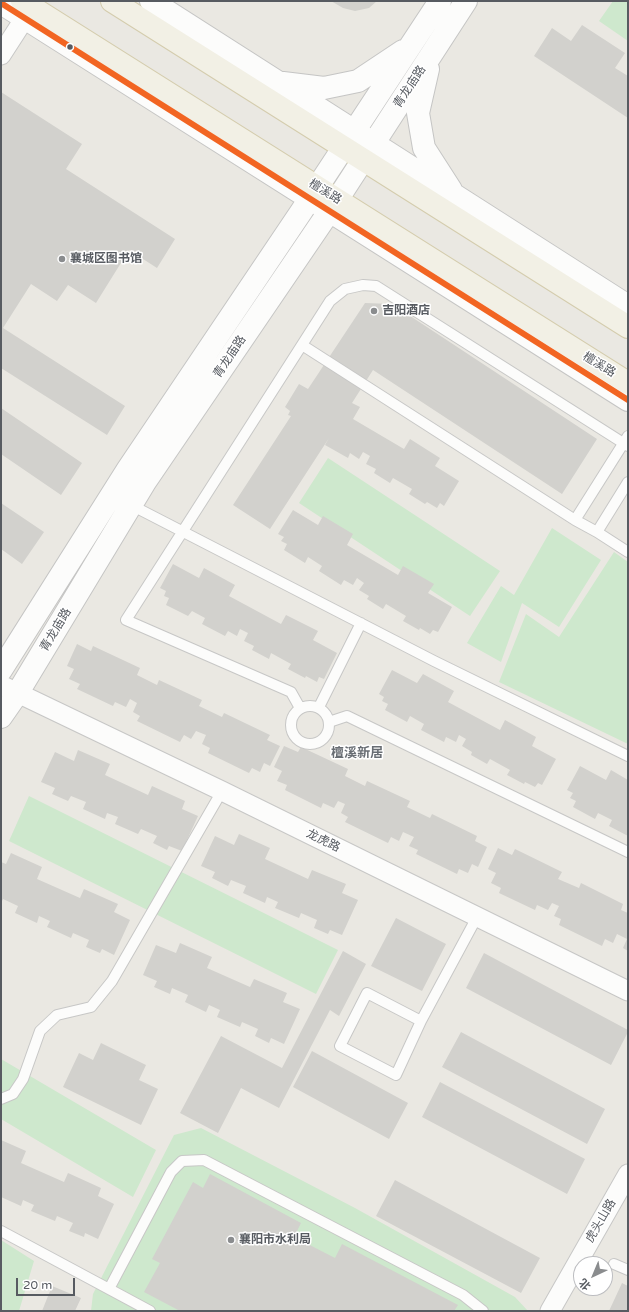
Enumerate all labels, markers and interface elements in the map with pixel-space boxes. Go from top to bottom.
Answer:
unlabelled marker [65,42,75,52]
street label: 青龙庙路 [391,63,429,111]
street label: 檀溪路 [306,176,344,208]
place label: 襄城区图书馆 [70,252,142,266]
marker: 襄城区图书馆 [57,254,67,264]
place label: 吉阳酒店 [382,304,430,318]
marker: 吉阳酒店 [369,306,379,316]
street label: 青龙庙路 [211,333,249,381]
street label: 檀溪路 [580,349,618,381]
street label: 青龙庙路 [37,606,75,654]
district label: 檀溪新居 [331,746,383,762]
street label: 龙虎路 [304,827,342,855]
street label: 虎头山路 [583,1197,619,1245]
place label: 襄阳市水利局 [239,1233,311,1247]
marker: 襄阳市水利局 [226,1235,236,1245]
north arrow [573,1256,613,1296]
scale bar [18,1270,77,1296]
text: 北 [577,1276,593,1293]
text: 20 m [23,1278,52,1292]

